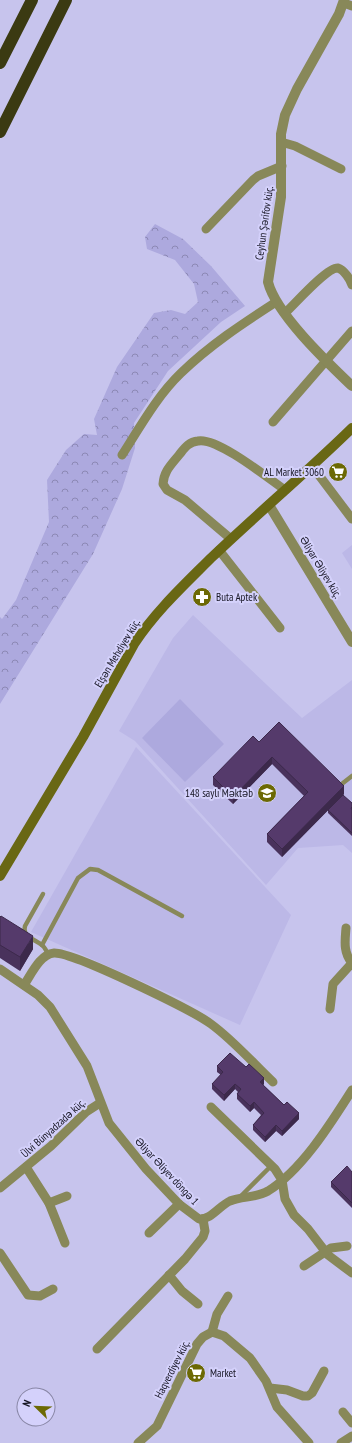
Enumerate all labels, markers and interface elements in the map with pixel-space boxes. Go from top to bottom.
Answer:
street label: Ceyhun Şərifov küç. [252,185,276,261]
supermarket icon: AL Market 3060 [327,461,349,483]
place label: AL Market 3060 [264,465,324,479]
street label: Əliyar Əliyev küç. [297,533,345,601]
pharmacy icon: Buta Aptek [191,586,213,608]
place label: Buta Aptek [216,590,258,604]
street label: Elşən Mehdiyev küç. [91,616,143,690]
school or university icon: 148 saylı Məktəb [256,782,278,804]
place label: 148 saylı Məktəb [185,786,253,800]
street label: Ülvi Bünyadzadə küç. [18,1095,88,1161]
street label: Əliyar Əliyev döngə 1 [132,1134,202,1208]
street label: Haqverdiyev küç. [151,1337,193,1401]
supermarket icon: Market [185,1362,207,1384]
place label: Market [210,1366,236,1380]
north arrow [16,1387,56,1427]
text: N [19,1398,34,1409]

